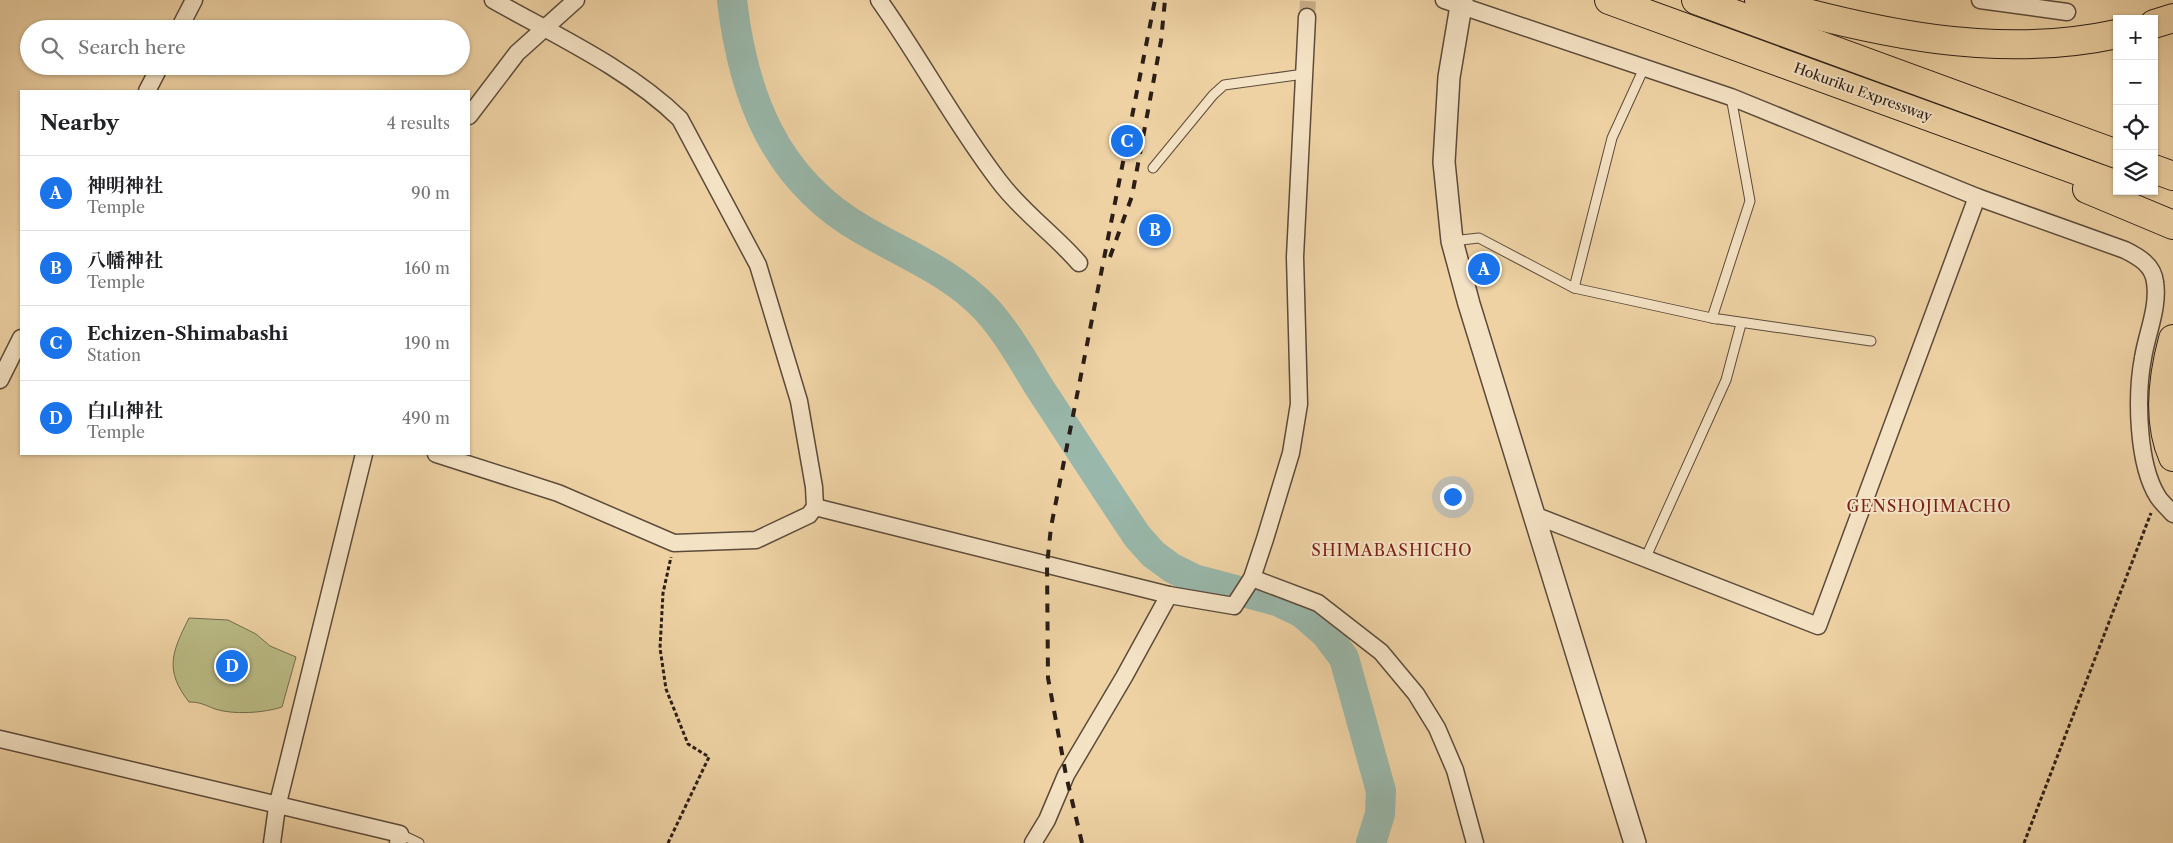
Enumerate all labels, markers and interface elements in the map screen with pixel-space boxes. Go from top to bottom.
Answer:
map controls [2113,15,2158,195]
button: + [2113,15,2158,60]
search box [20,20,470,75]
icon: search [38,34,66,62]
text: Search here [78,36,186,59]
street label: Hokuriku Expressway [1791,59,1935,125]
button: − [2113,60,2158,105]
button: locate [2113,105,2158,150]
text: Nearby [40,110,119,135]
text: 4 results [387,113,450,133]
pin: C [1111,122,1143,160]
button: layers [2113,150,2158,195]
text: 神明神社 [87,174,163,197]
text: A [50,183,62,203]
text: 90 m [411,183,450,203]
text: Temple [87,197,145,217]
pin: B [1139,211,1171,249]
text: 八幡神社 [87,249,163,272]
pin: A [1468,250,1500,288]
text: B [50,258,62,278]
text: 160 m [405,258,450,278]
text: Temple [87,272,145,292]
text: Echizen-Shimabashi [87,322,288,345]
text: C [50,333,62,353]
text: 190 m [405,333,450,353]
text: Station [87,345,141,365]
text: 白山神社 [87,399,163,422]
text: D [49,408,63,428]
text: 490 m [402,408,450,428]
text: Temple [87,422,145,442]
your location [1440,484,1466,510]
district label: GENSHOJIMACHO [1847,496,2011,516]
district label: SHIMABASHICHO [1311,540,1473,560]
pin: D [216,647,248,685]

